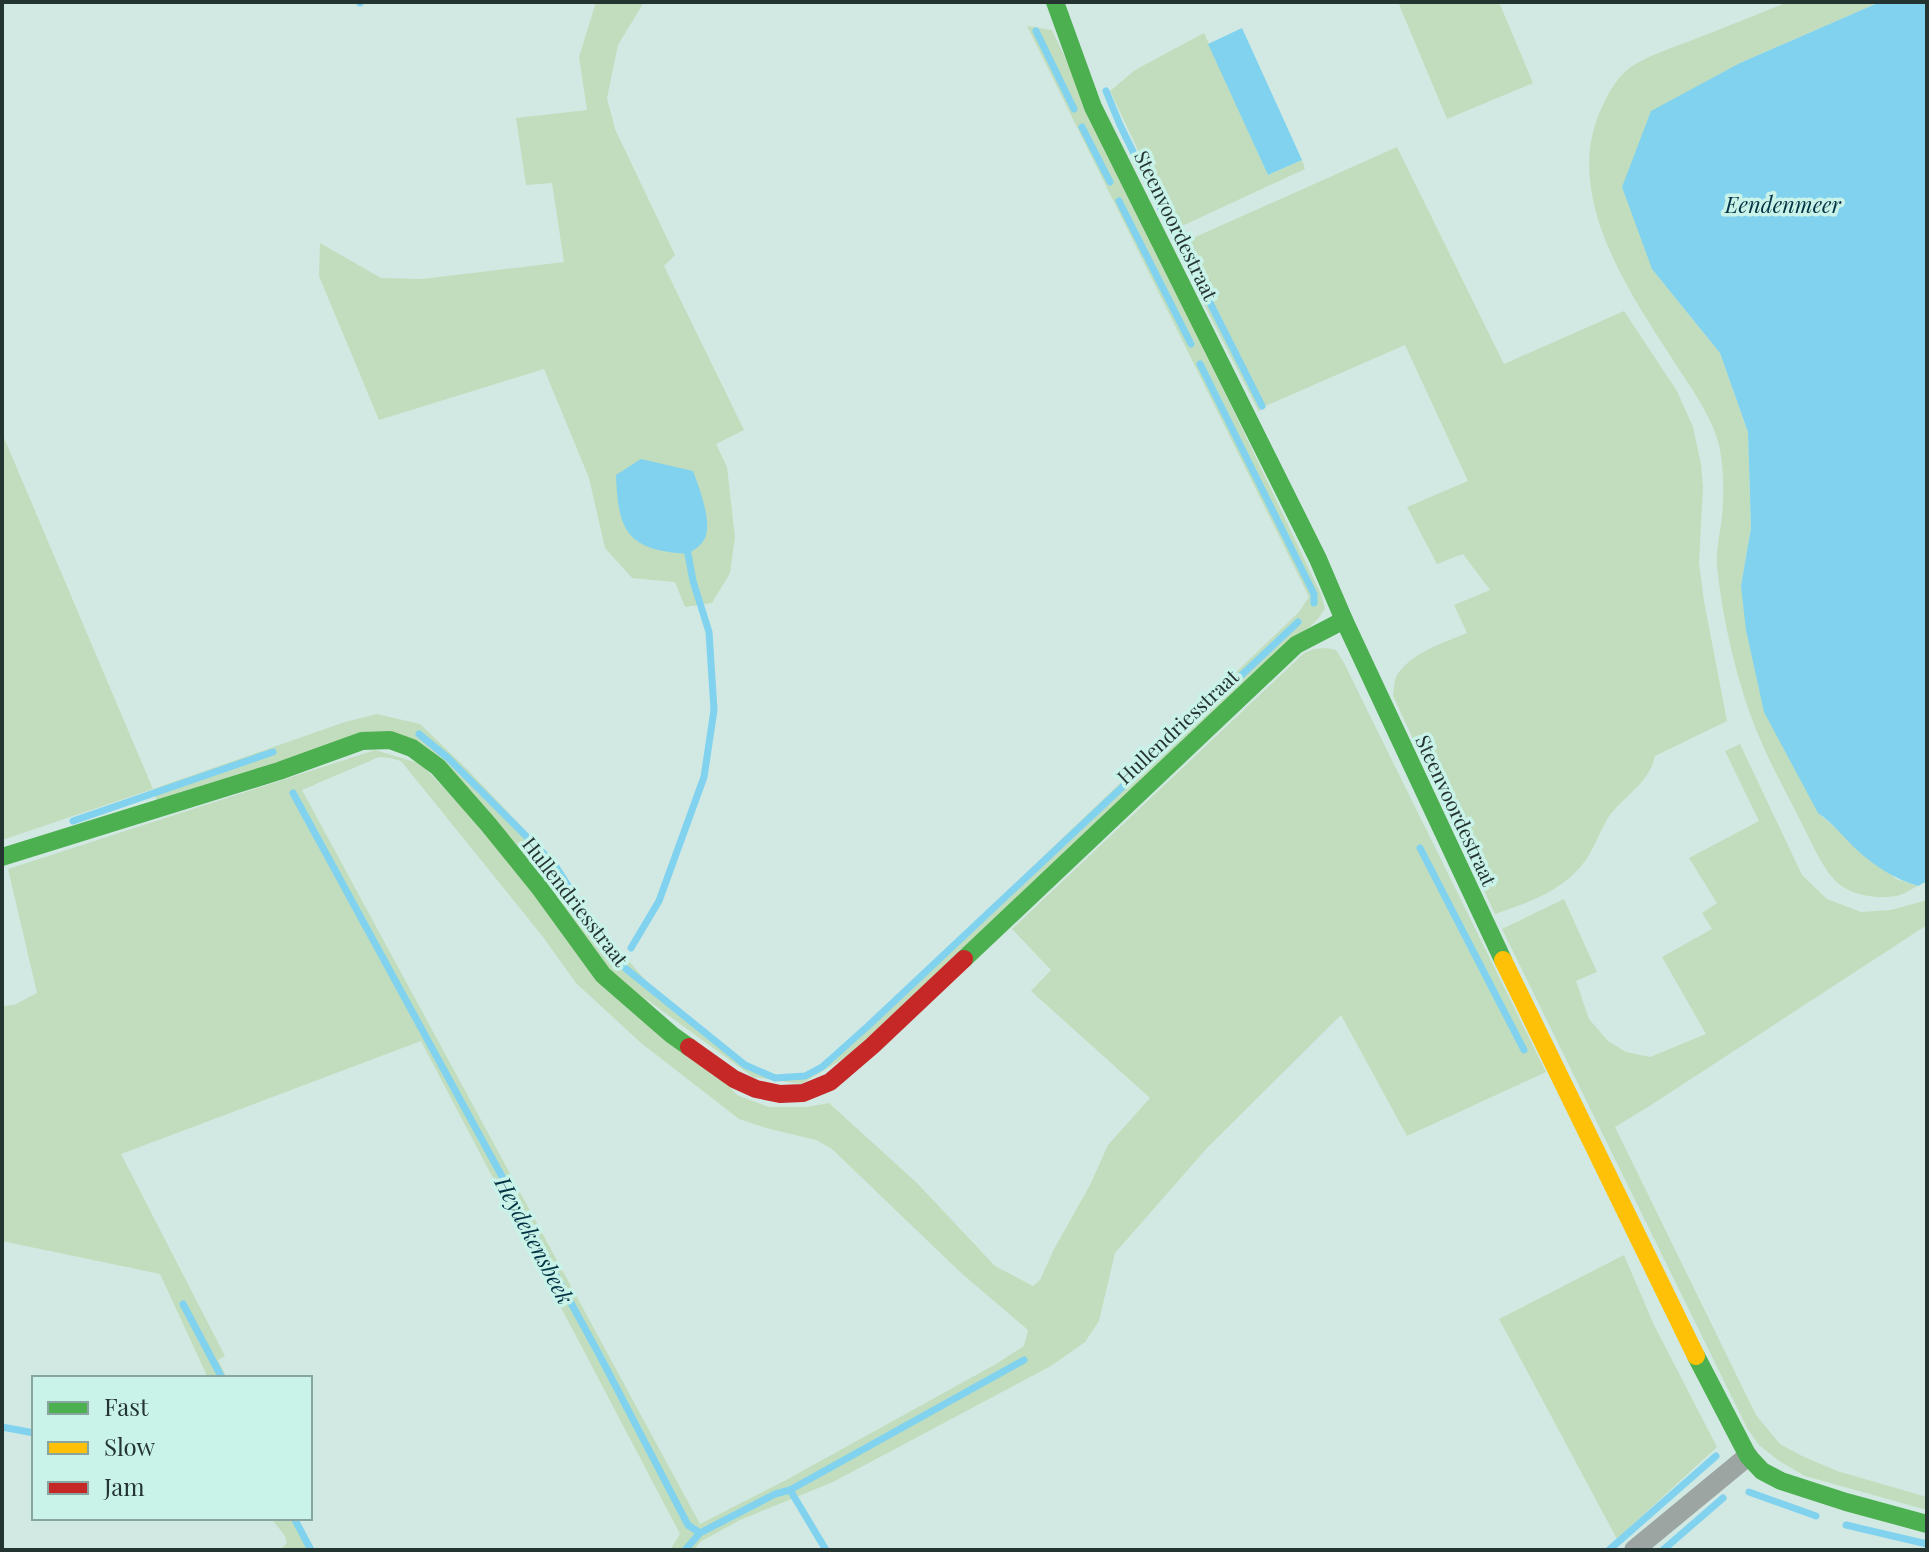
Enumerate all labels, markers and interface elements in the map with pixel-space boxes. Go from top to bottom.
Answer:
street label: Steenvoordestraat [1129,146,1225,305]
water label: Eendenmeer [1724,189,1842,219]
street label: Hullendriesstraat [1110,662,1244,789]
street label: Steenvoordestraat [1410,730,1504,891]
street label: Hullendriesstraat [517,831,636,972]
water label: Heydekensbeek [488,1170,581,1309]
legend [32,1376,312,1520]
text: Fast [104,1390,149,1422]
text: Slow [104,1430,156,1462]
text: Jam [103,1470,145,1502]

